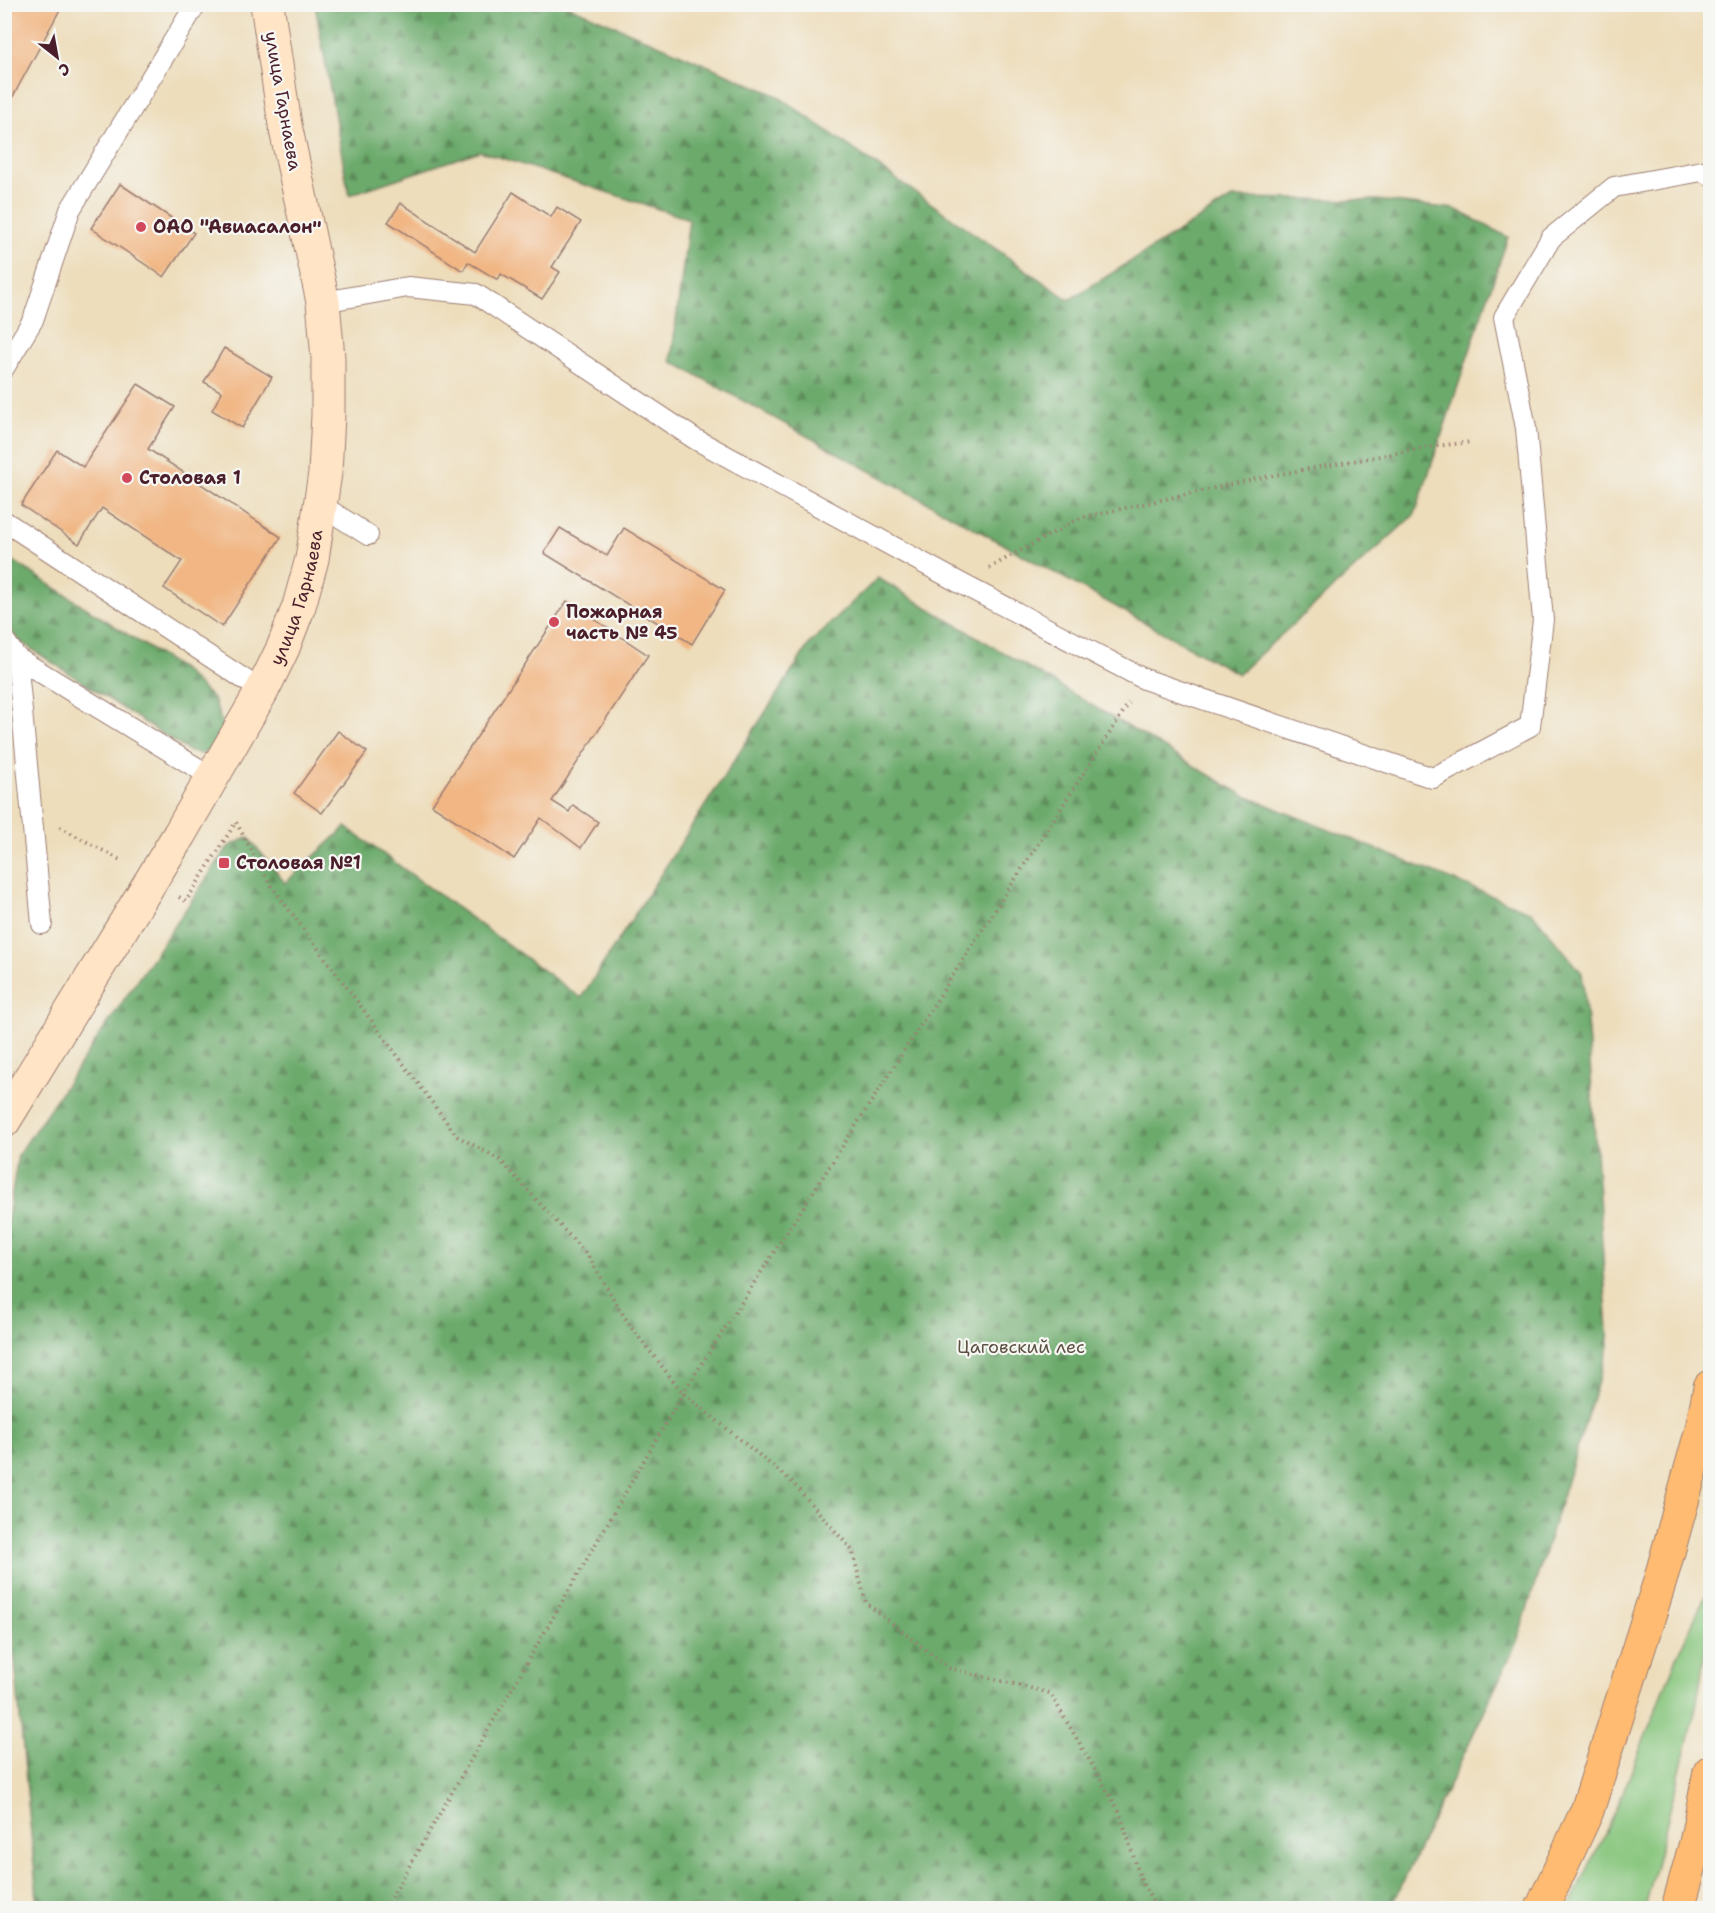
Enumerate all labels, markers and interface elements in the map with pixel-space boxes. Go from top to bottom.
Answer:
north arrow [27,27,87,87]
street label: улица Гарнаева [259,29,307,173]
text: С [55,58,74,81]
place label: ОАО "Авиасалон" [153,215,322,239]
marker: ОАО "Авиасалон" [134,220,148,234]
place label: Столовая 1 [139,466,241,490]
marker: Столовая 1 [120,471,134,485]
street label: улица Гарнаева [264,528,328,669]
place label: Пожарная часть № 45 [566,600,677,645]
marker: Пожарная часть № 45 [547,615,561,629]
place label: Столовая №1 [236,851,361,875]
marker: Столовая №1 [217,856,231,870]
park label: Цаговский лес [957,1335,1085,1359]

